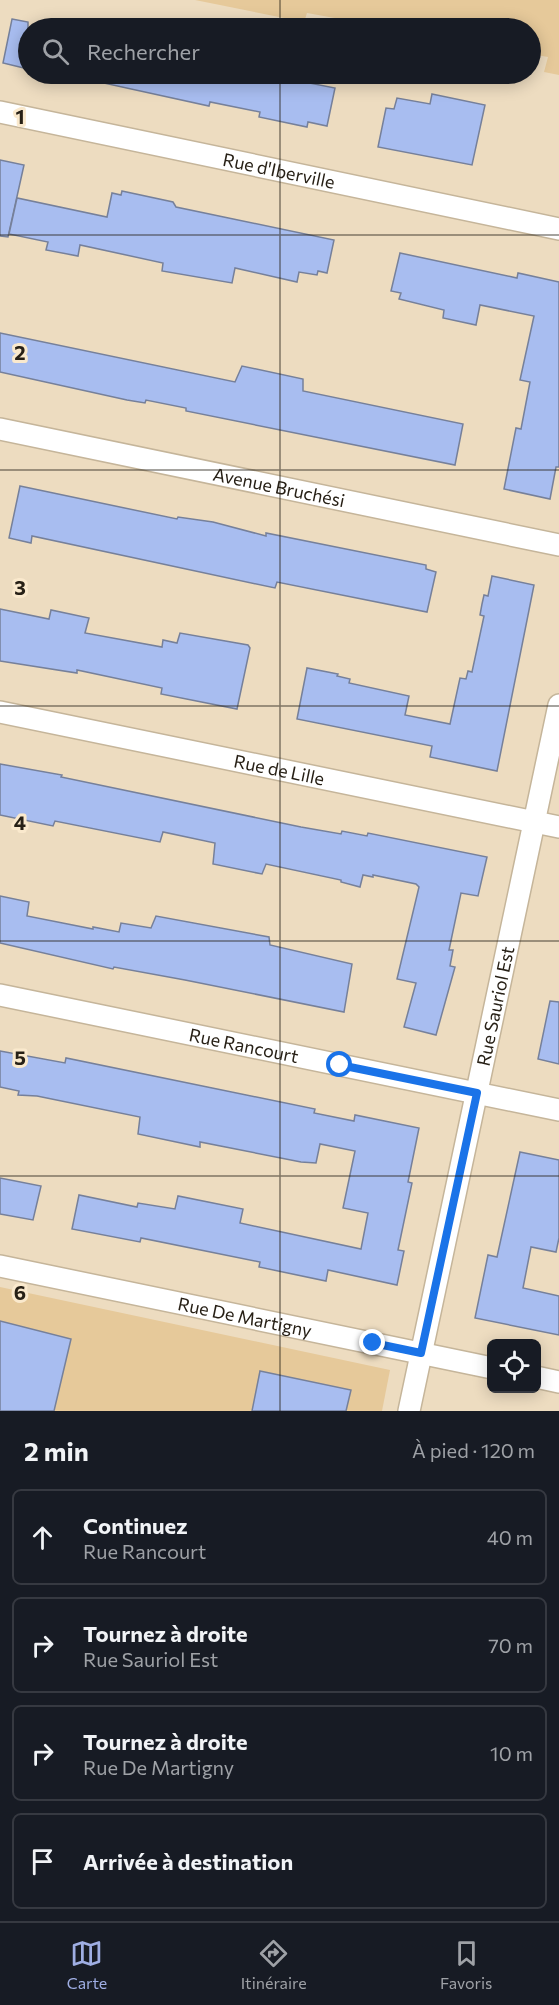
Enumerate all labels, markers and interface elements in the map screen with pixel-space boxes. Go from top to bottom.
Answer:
search box [18,18,541,84]
icon: search [39,35,72,68]
text: Rechercher [87,38,200,65]
text: 1 [15,104,25,128]
street label: Rue d'Iberville [221,148,337,193]
text: 2 [14,340,26,364]
street label: Avenue Bruchési [211,463,347,511]
text: 3 [14,575,26,599]
street label: Rue de Lille [232,749,326,789]
text: 4 [14,810,26,834]
street label: Rue Sauriol Est [472,944,518,1068]
street label: Rue Rancourt [187,1023,301,1067]
text: 5 [14,1045,26,1069]
route start [326,1051,352,1077]
text: 6 [14,1280,26,1304]
street label: Rue De Martigny [176,1292,314,1341]
route end [359,1329,385,1355]
map controls [487,1339,541,1393]
button: locate [487,1339,541,1393]
text: 2 min [24,1435,89,1466]
text: À pied · 120 m [412,1438,535,1462]
text: Continuez [83,1512,188,1539]
icon: ahead [26,1521,59,1554]
text: 40 m [487,1525,533,1549]
text: Rue Rancourt [83,1539,206,1563]
text: Tournez à droite [83,1620,248,1647]
icon: right [26,1629,59,1662]
text: 70 m [488,1633,533,1657]
text: Rue Sauriol Est [83,1647,218,1671]
text: Tournez à droite [83,1728,248,1755]
icon: right [26,1737,59,1770]
text: 10 m [490,1741,533,1765]
text: Rue De Martigny [83,1755,234,1779]
icon: arrive [26,1845,59,1878]
text: Arrivée à destination [83,1848,293,1875]
tab: Carte [67,1937,107,1992]
tab: Itinéraire [241,1937,307,1992]
tab: Favoris [440,1937,492,1992]

